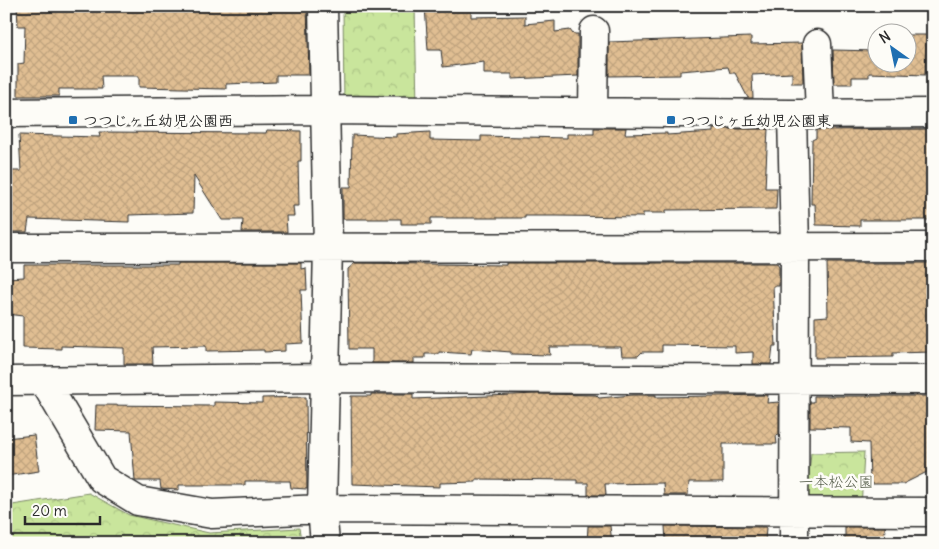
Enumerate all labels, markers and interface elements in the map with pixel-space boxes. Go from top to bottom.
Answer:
north arrow [866,22,916,72]
text: N [876,27,894,47]
place label: つつじヶ丘幼児公園西 [83,111,233,130]
place label: つつじヶ丘幼児公園東 [681,111,831,130]
marker: つつじヶ丘幼児公園西 [67,114,79,126]
marker: つつじヶ丘幼児公園東 [665,114,677,126]
park label: 一本松公園 [798,472,874,491]
scale bar [25,494,100,526]
text: 20 m [32,501,67,520]

